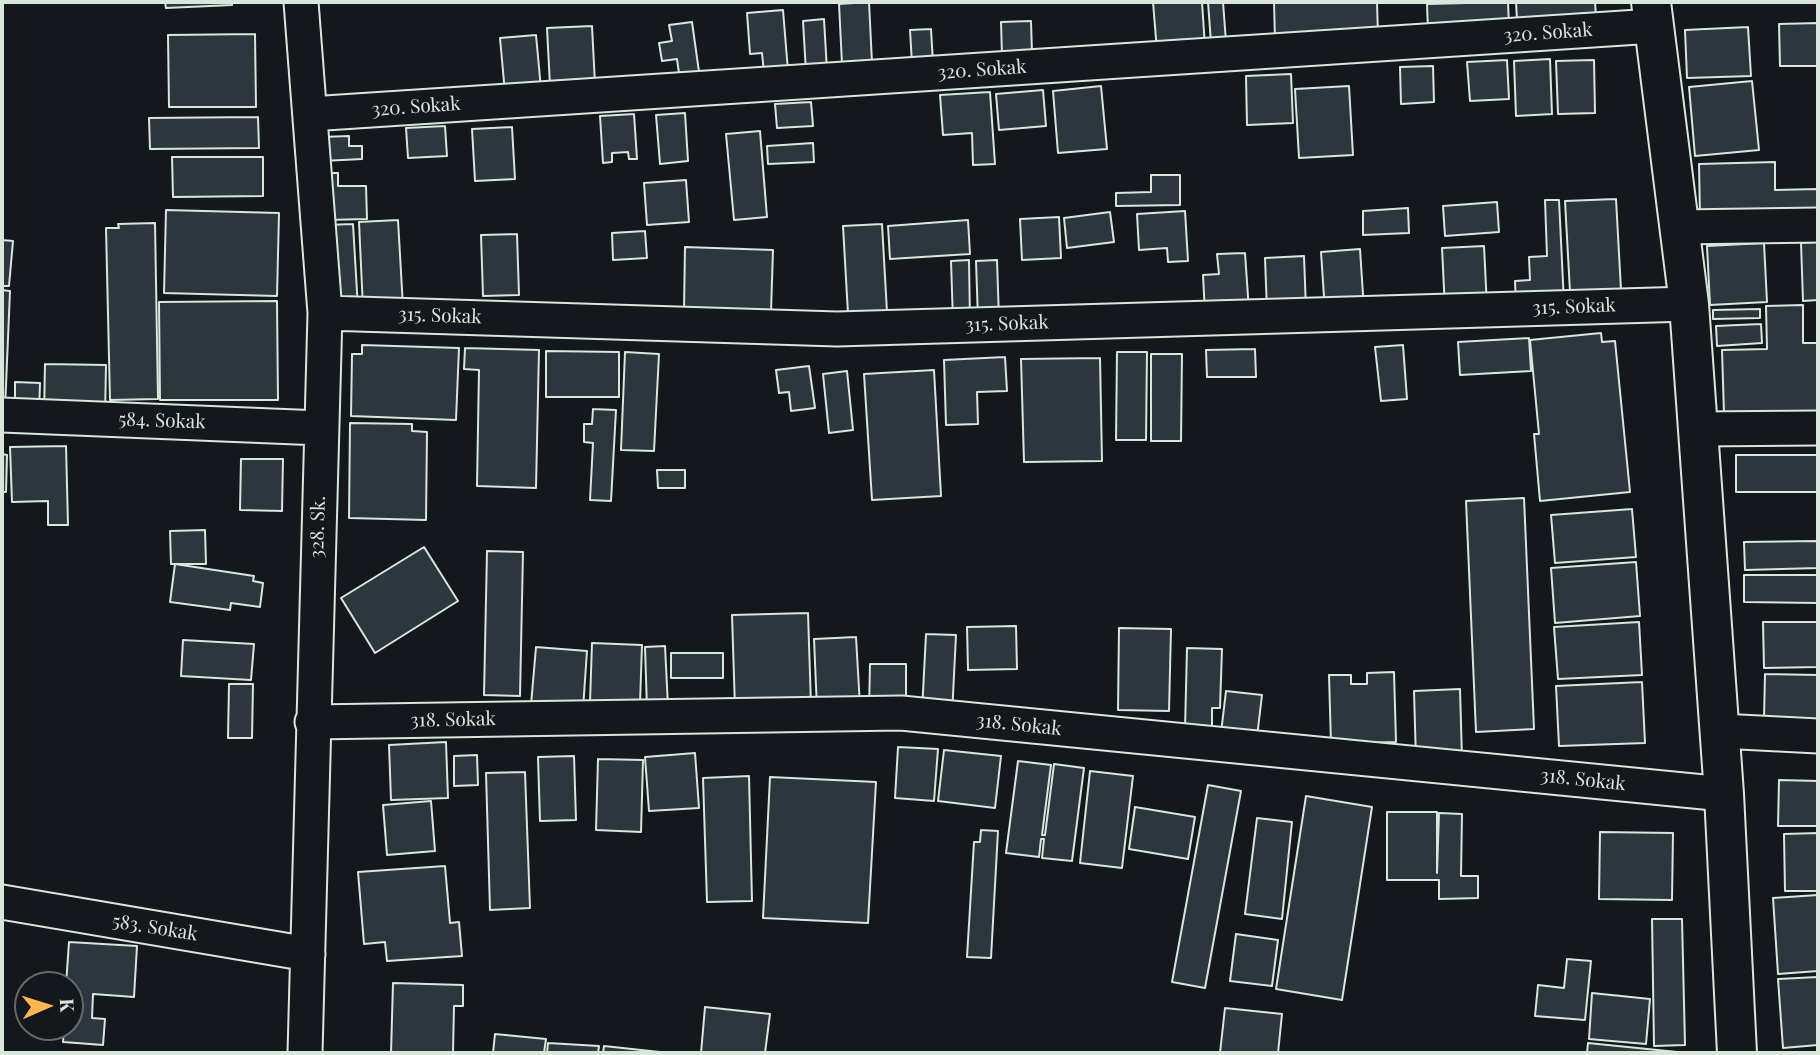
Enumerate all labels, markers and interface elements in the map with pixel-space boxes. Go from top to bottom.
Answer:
street label: 320. Sokak [1503,19,1593,47]
street label: 320. Sokak [937,56,1027,84]
street label: 320. Sokak [371,93,461,121]
street label: 315. Sokak [1532,294,1616,320]
street label: 315. Sokak [398,303,482,329]
street label: 315. Sokak [965,311,1049,337]
street label: 584. Sokak [118,408,206,434]
street label: 328. Sk. [306,495,330,559]
street label: 318. Sokak [410,708,496,732]
street label: 318. Sokak [975,709,1063,741]
street label: 318. Sokak [1539,764,1627,796]
street label: 583. Sokak [111,910,199,946]
north arrow [14,971,84,1041]
text: K [55,998,81,1012]

